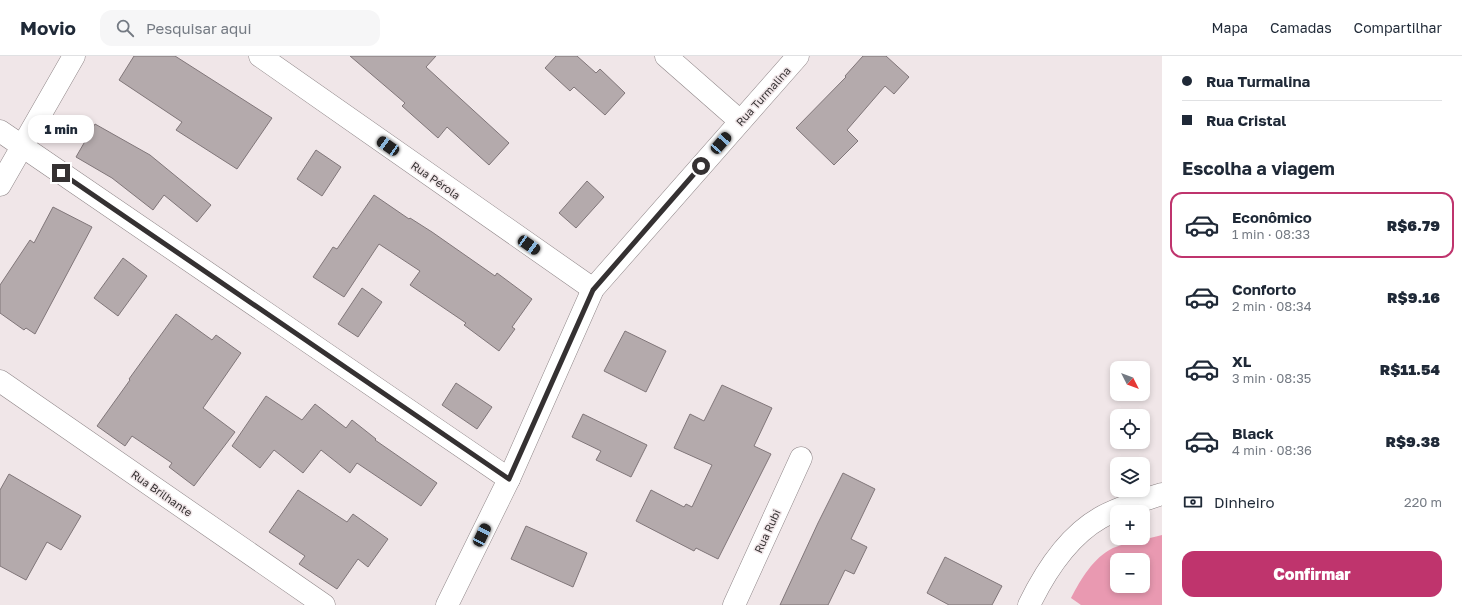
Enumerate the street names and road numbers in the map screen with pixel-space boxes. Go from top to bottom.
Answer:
street label: Rua Turmalina [733,64,793,128]
street label: Rua Pérola [409,158,463,202]
street label: Rua Brilhante [129,467,195,519]
street label: Rua Rubi [751,507,783,555]

